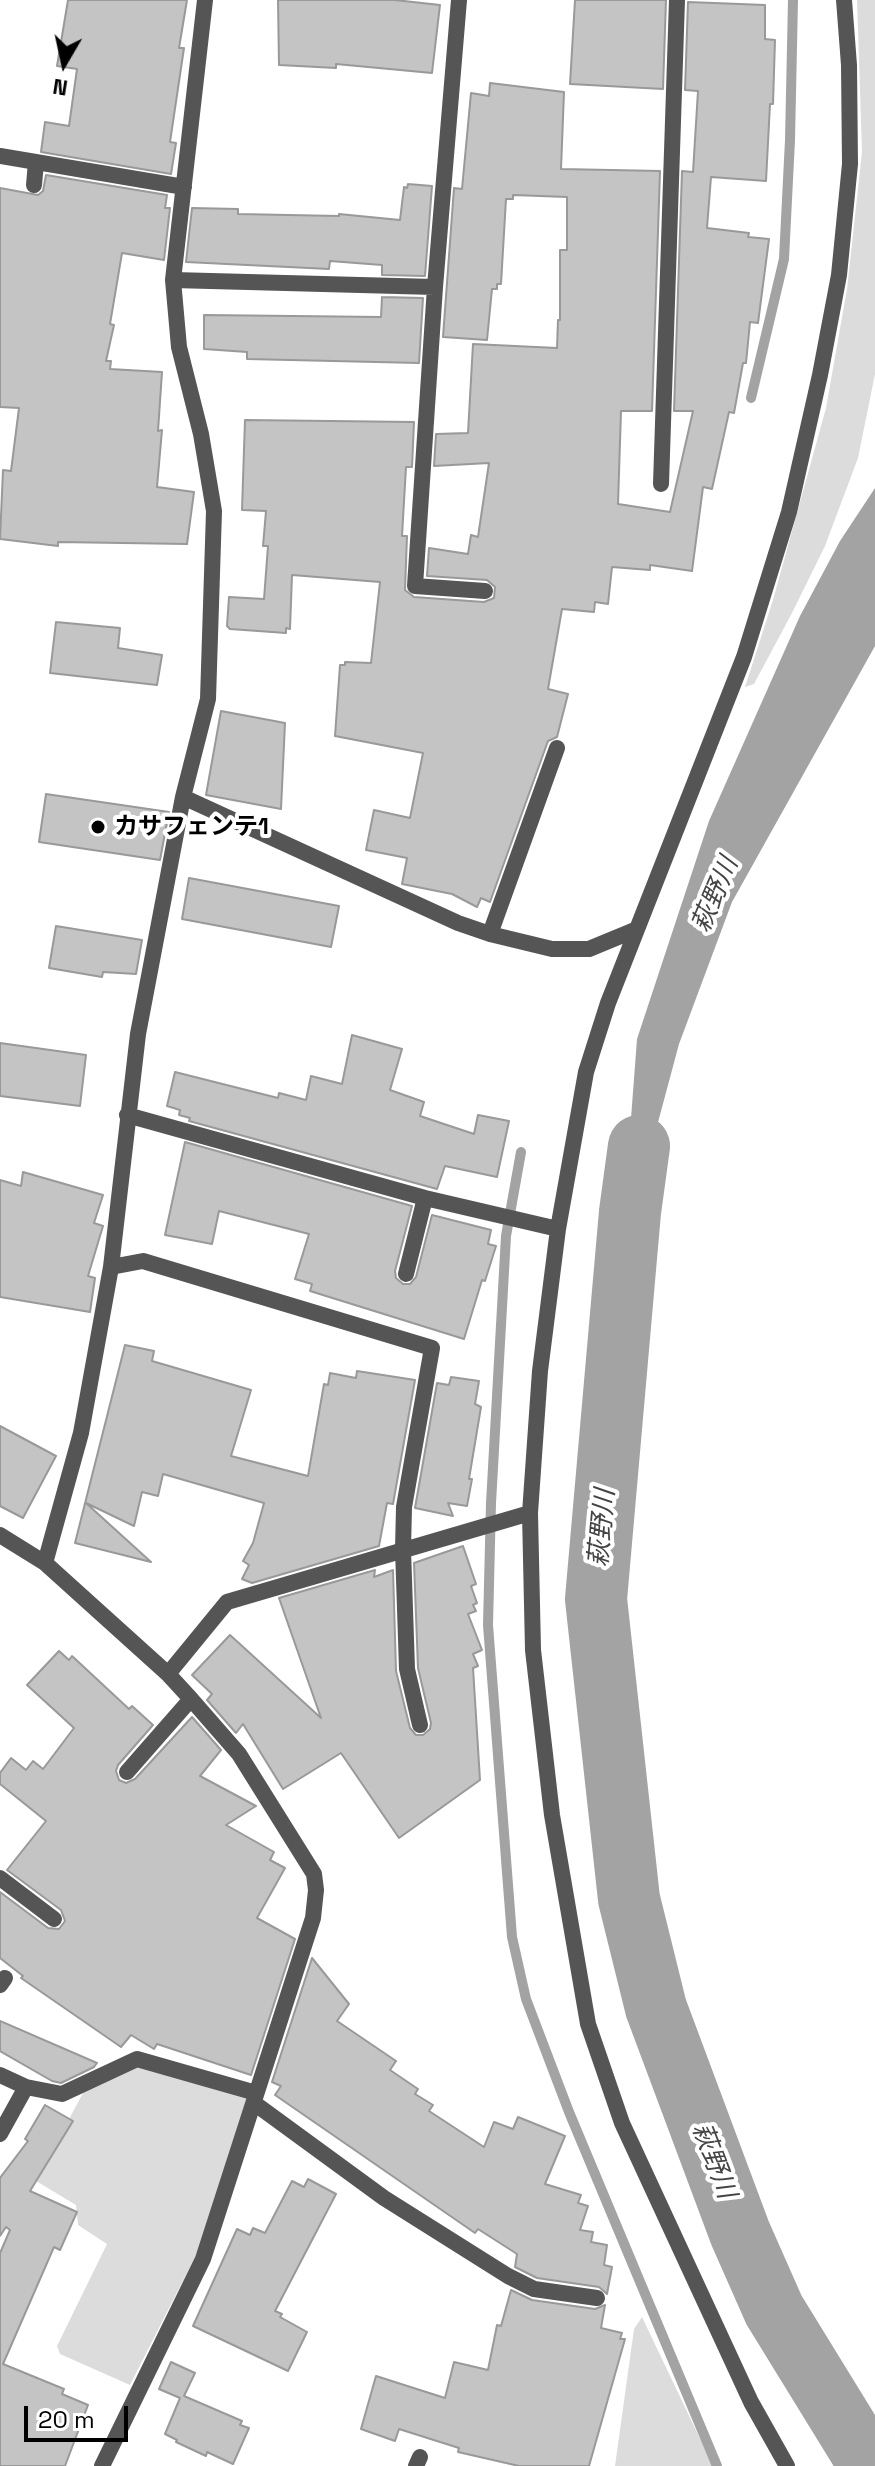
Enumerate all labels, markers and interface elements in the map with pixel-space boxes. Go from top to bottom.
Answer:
north arrow [24,24,104,104]
text: N [51,73,70,103]
place label: カサフェンテ1 [114,813,269,841]
marker: カサフェンテ1 [89,818,107,836]
water label: 萩野川 [686,853,746,937]
water label: 萩野川 [584,1488,622,1568]
water label: 萩野川 [684,2119,742,2203]
scale bar [28,2390,132,2440]
text: 20 m [38,2404,95,2435]

